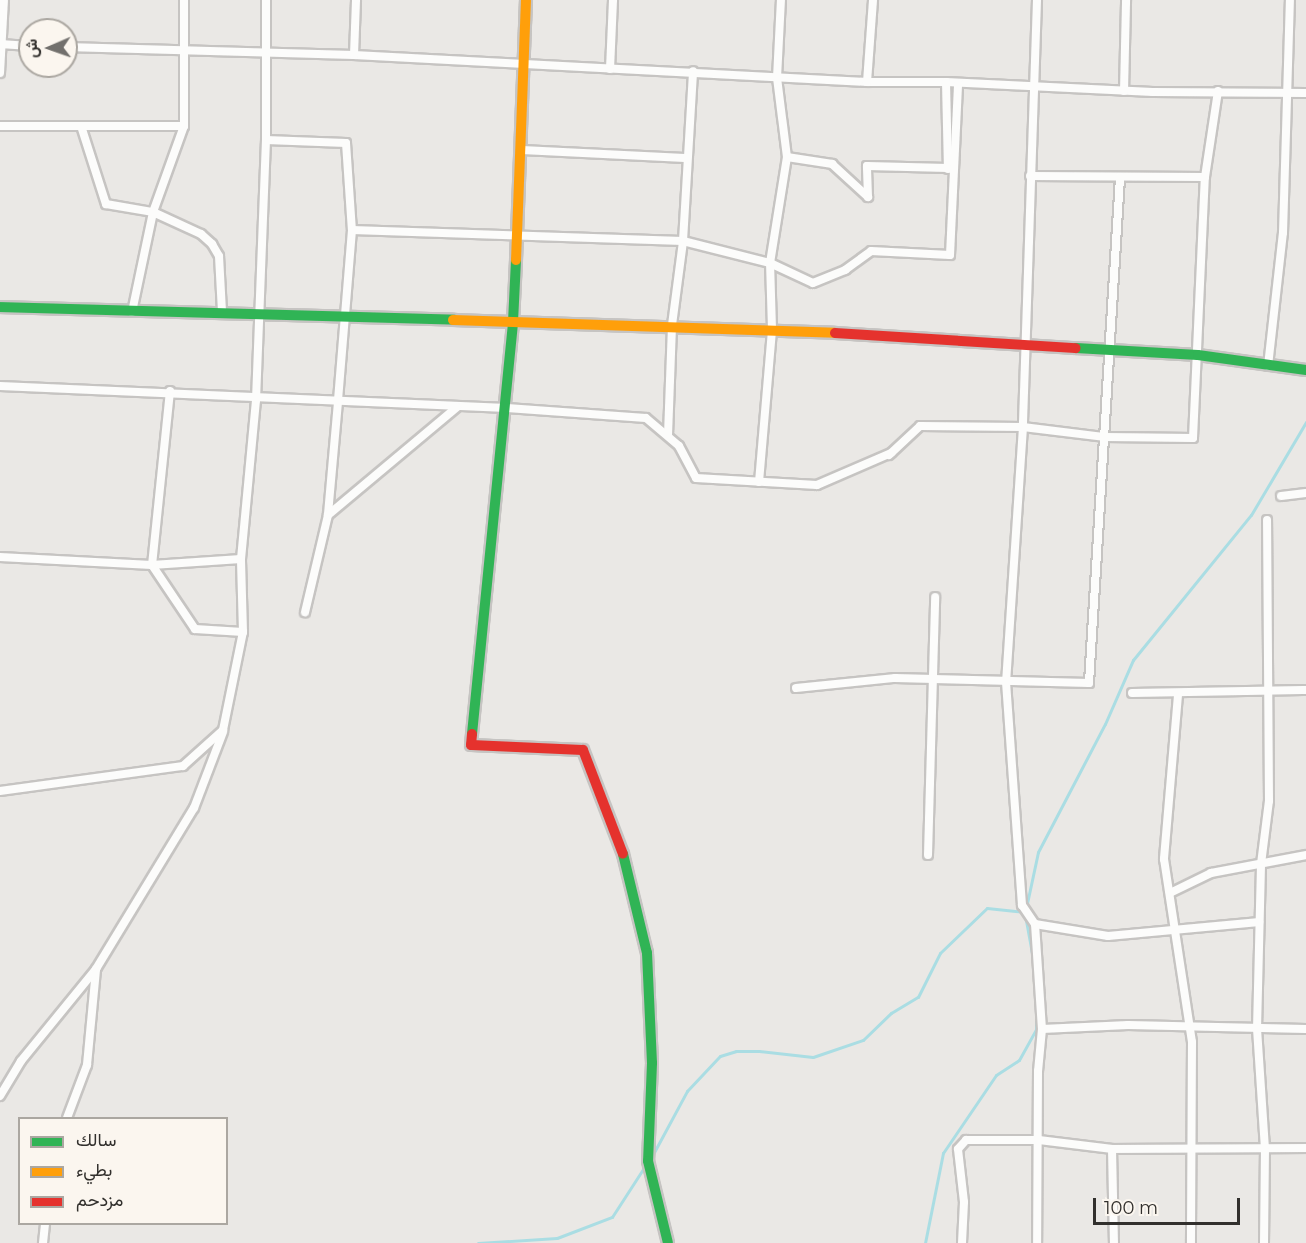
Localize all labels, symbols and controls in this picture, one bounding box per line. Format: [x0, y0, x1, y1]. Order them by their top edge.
north arrow [18, 18, 78, 78]
text: ش [22, 39, 41, 59]
legend [18, 1117, 228, 1225]
text: سالك [76, 1129, 116, 1151]
text: بطيء [76, 1159, 112, 1181]
scale bar [1096, 1186, 1243, 1224]
text: مزدحم [76, 1189, 123, 1211]
text: 100 m [1104, 1197, 1158, 1219]

